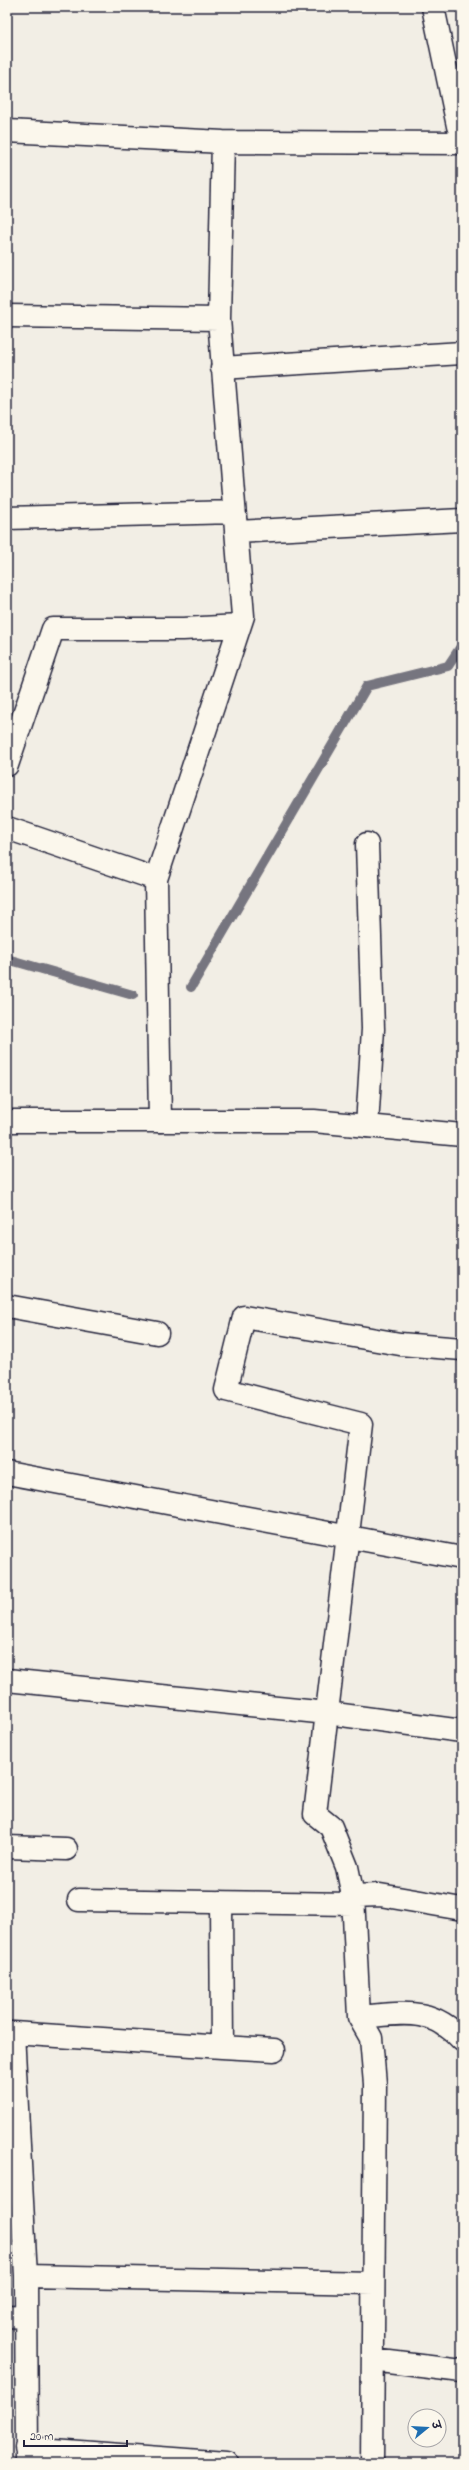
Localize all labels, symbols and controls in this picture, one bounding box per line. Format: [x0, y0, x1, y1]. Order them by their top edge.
north arrow [407, 2408, 447, 2448]
text: उ [427, 2418, 445, 2433]
scale bar [24, 2422, 127, 2448]
text: 20 m [30, 2428, 53, 2446]

